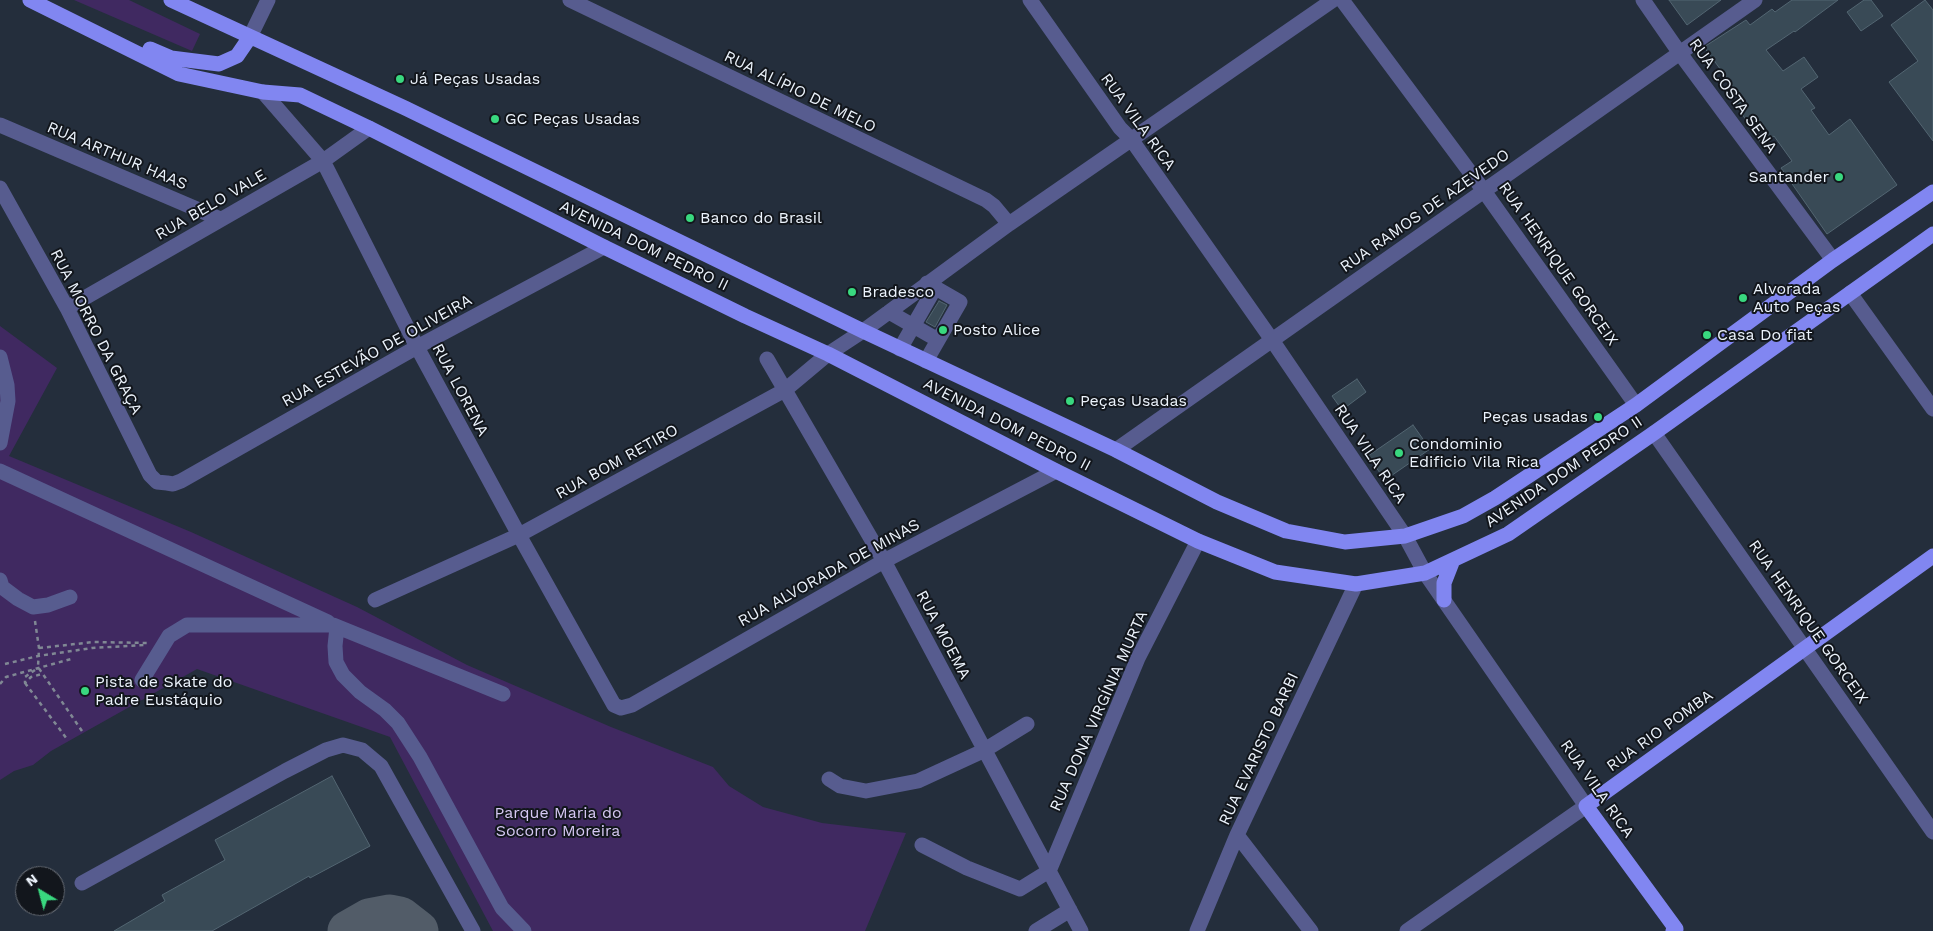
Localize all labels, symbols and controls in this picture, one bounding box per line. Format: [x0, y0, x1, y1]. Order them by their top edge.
street label: RUA COSTA SENA [1685, 35, 1781, 157]
street label: RUA ALÍPIO DE MELO [721, 47, 879, 137]
place label: Já Peças Usadas [410, 69, 540, 89]
street label: RUA VILA RICA [1096, 70, 1180, 174]
marker: Já Peças Usadas [394, 73, 406, 85]
place label: GC Peças Usadas [505, 109, 640, 129]
marker: GC Peças Usadas [489, 113, 501, 125]
street label: RUA ARTHUR HAAS [44, 118, 190, 194]
street label: RUA RAMOS DE AZEVEDO [1337, 145, 1513, 277]
street label: RUA BELO VALE [152, 166, 270, 244]
place label: Santander [1749, 167, 1829, 187]
marker: Santander [1833, 171, 1845, 183]
street label: RUA HENRIQUE GORCEIX [1494, 179, 1622, 349]
street label: AVENIDA DOM PEDRO II [556, 197, 732, 295]
place label: Banco do Brasil [700, 208, 822, 228]
marker: Banco do Brasil [684, 212, 696, 224]
street label: RUA MORRO DA GRAÇA [46, 246, 146, 418]
place label: Alvorada Auto Peças [1753, 279, 1840, 317]
place label: Bradesco [862, 282, 934, 302]
marker: Bradesco [846, 286, 858, 298]
street label: RUA ESTEVÃO DE OLIVEIRA [279, 291, 475, 411]
marker: Alvorada Auto Peças [1737, 292, 1749, 304]
place label: Posto Alice [953, 320, 1040, 340]
marker: Posto Alice [937, 324, 949, 336]
place label: Casa Do fiat [1717, 325, 1813, 345]
marker: Casa Do fiat [1701, 329, 1713, 341]
street label: RUA LORENA [428, 340, 492, 440]
street label: AVENIDA DOM PEDRO II [920, 374, 1094, 476]
place label: Peças Usadas [1080, 391, 1187, 411]
marker: Peças Usadas [1064, 395, 1076, 407]
street label: RUA VILA RICA [1330, 401, 1410, 507]
place label: Peças usadas [1482, 407, 1588, 427]
marker: Peças usadas [1592, 411, 1604, 423]
street label: AVENIDA DOM PEDRO II [1482, 412, 1646, 532]
street label: RUA BOM RETIRO [552, 420, 682, 504]
place label: Condominio Edificio Vila Rica [1409, 434, 1539, 472]
marker: Condominio Edificio Vila Rica [1393, 447, 1405, 459]
street label: RUA ALVORADA DE MINAS [735, 515, 923, 631]
street label: RUA HENRIQUE GORCEIX [1744, 537, 1872, 707]
street label: RUA MOEMA [912, 587, 974, 683]
street label: RUA DONA VIRGÍNIA MURTA [1046, 608, 1152, 814]
street label: RUA EVARISTO BARBI [1215, 670, 1303, 828]
place label: Pista de Skate do Padre Eustáquio [95, 672, 232, 710]
marker: Pista de Skate do Padre Eustáquio [79, 685, 91, 697]
street label: RUA RIO POMBA [1603, 686, 1717, 776]
street label: RUA VILA RICA [1556, 736, 1638, 842]
park label: Parque Maria do Socorro Moreira [494, 803, 622, 841]
north arrow [15, 866, 65, 916]
text: N [23, 870, 41, 889]

